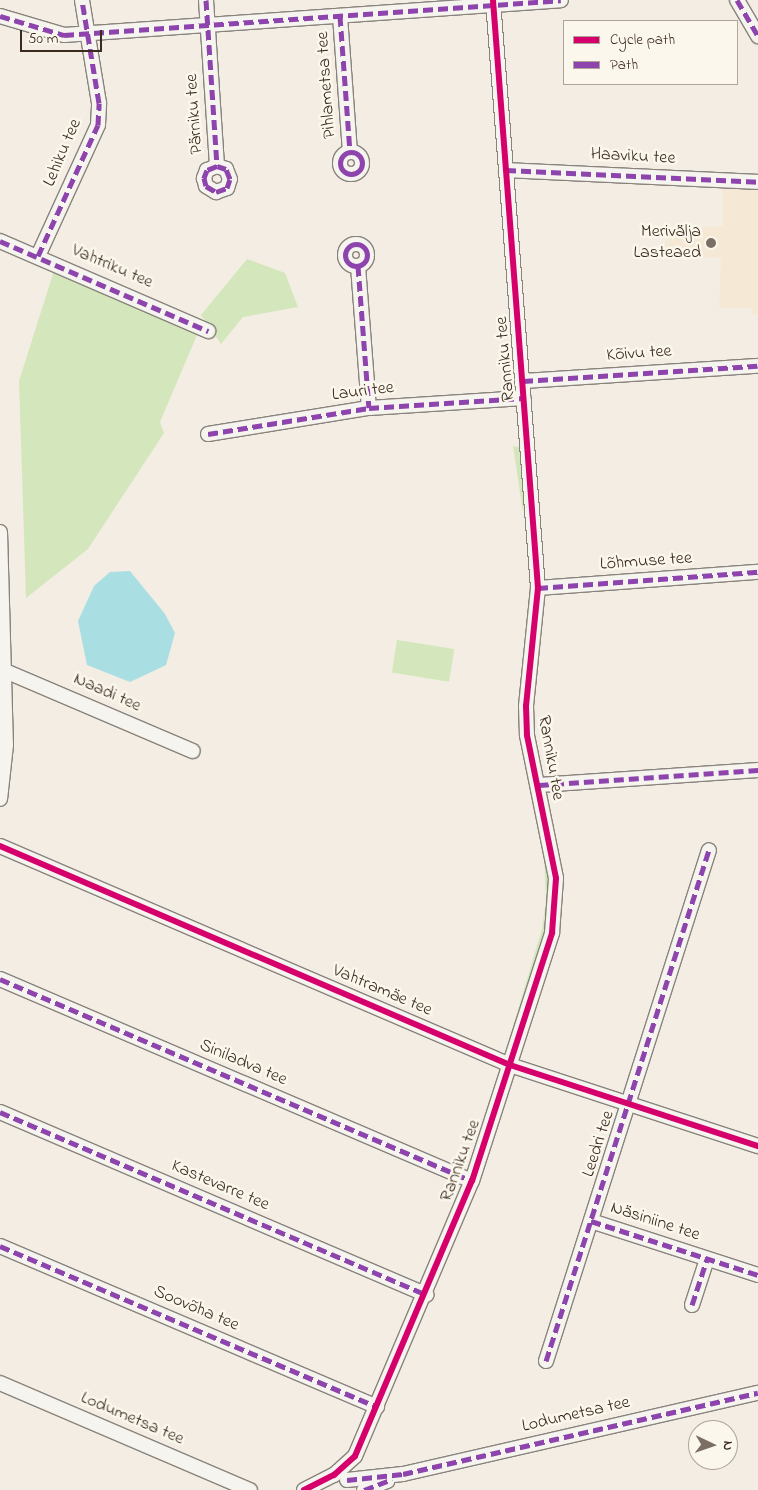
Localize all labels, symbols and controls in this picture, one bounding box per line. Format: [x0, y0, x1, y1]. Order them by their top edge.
scale bar [22, 20, 105, 52]
legend [563, 20, 738, 85]
text: 50 m [28, 28, 58, 50]
text: Cycle path [610, 29, 675, 51]
street label: Pihlametsa tee [312, 31, 342, 139]
text: Path [610, 54, 638, 76]
street label: Pärniku tee [181, 73, 209, 155]
street label: Lehiku tee [39, 116, 87, 190]
street label: Haaviku tee [590, 144, 676, 170]
place label: Merivälja Lasteaed [633, 222, 701, 264]
marker: Merivälja Lasteaed [705, 237, 717, 249]
street label: Vahtriku tee [68, 240, 156, 294]
street label: Ranniku tee [492, 315, 520, 403]
street label: Kõivu tee [606, 341, 672, 367]
street label: Lauri tee [331, 377, 395, 407]
street label: Lõhmuse tee [599, 548, 693, 576]
street label: Naadi tee [70, 669, 144, 717]
street label: Ranniku tee [532, 714, 568, 802]
street label: Vahtramäe tee [329, 960, 435, 1022]
street label: Siniladva tee [196, 1035, 290, 1091]
street label: Leedri tee [578, 1108, 620, 1180]
street label: Ranniku tee [436, 1117, 486, 1205]
street label: Kastevarre tee [168, 1156, 272, 1216]
street label: Näsiniine tee [608, 1197, 702, 1247]
street label: Soovõha tee [150, 1281, 242, 1337]
street label: Lodumetsa tee [77, 1388, 187, 1450]
street label: Lodumetsa tee [520, 1392, 632, 1438]
north arrow [688, 1420, 738, 1470]
text: N [717, 1440, 738, 1451]

